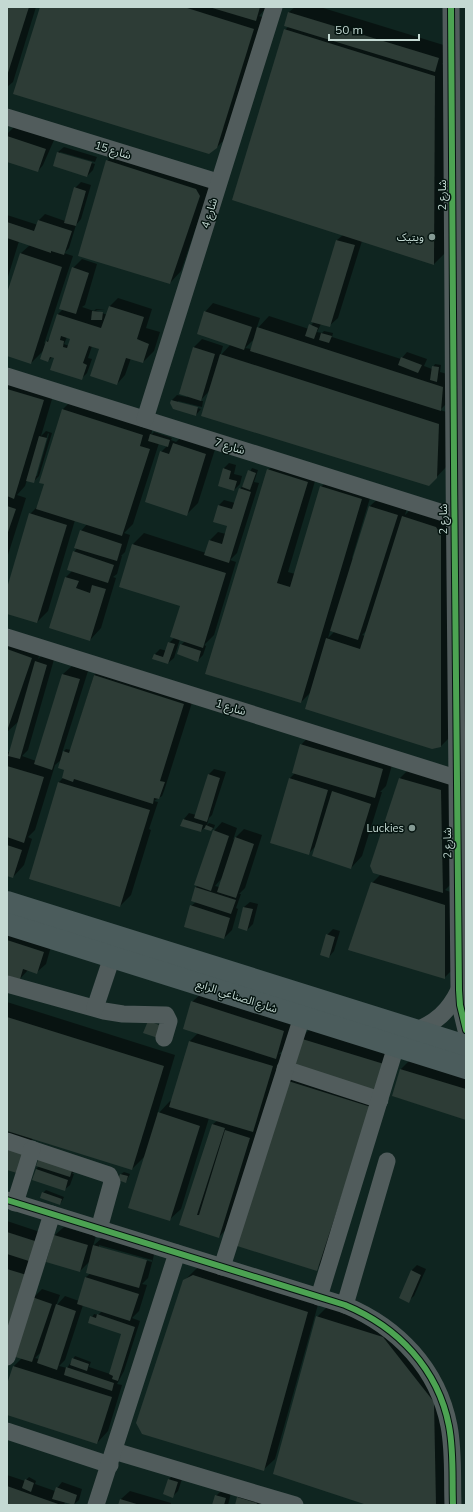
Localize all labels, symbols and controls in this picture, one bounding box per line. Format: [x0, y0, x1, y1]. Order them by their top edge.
scale bar [329, 16, 419, 42]
text: 50 m [335, 22, 363, 37]
street label: شارع 15 [93, 138, 133, 163]
street label: شارع 2 [435, 179, 450, 210]
street label: شارع 4 [198, 196, 221, 230]
place label: ویتیک [397, 230, 424, 244]
marker: ویتیک [427, 232, 437, 242]
street label: شارع 7 [213, 435, 247, 458]
street label: شارع 2 [436, 503, 451, 534]
street label: شارع 1 [214, 696, 248, 719]
place label: Luckies [367, 821, 404, 835]
marker: Luckies [407, 823, 417, 833]
street label: شارع 2 [440, 827, 455, 859]
street label: شارع الصناعي الرابع [194, 976, 280, 1018]

